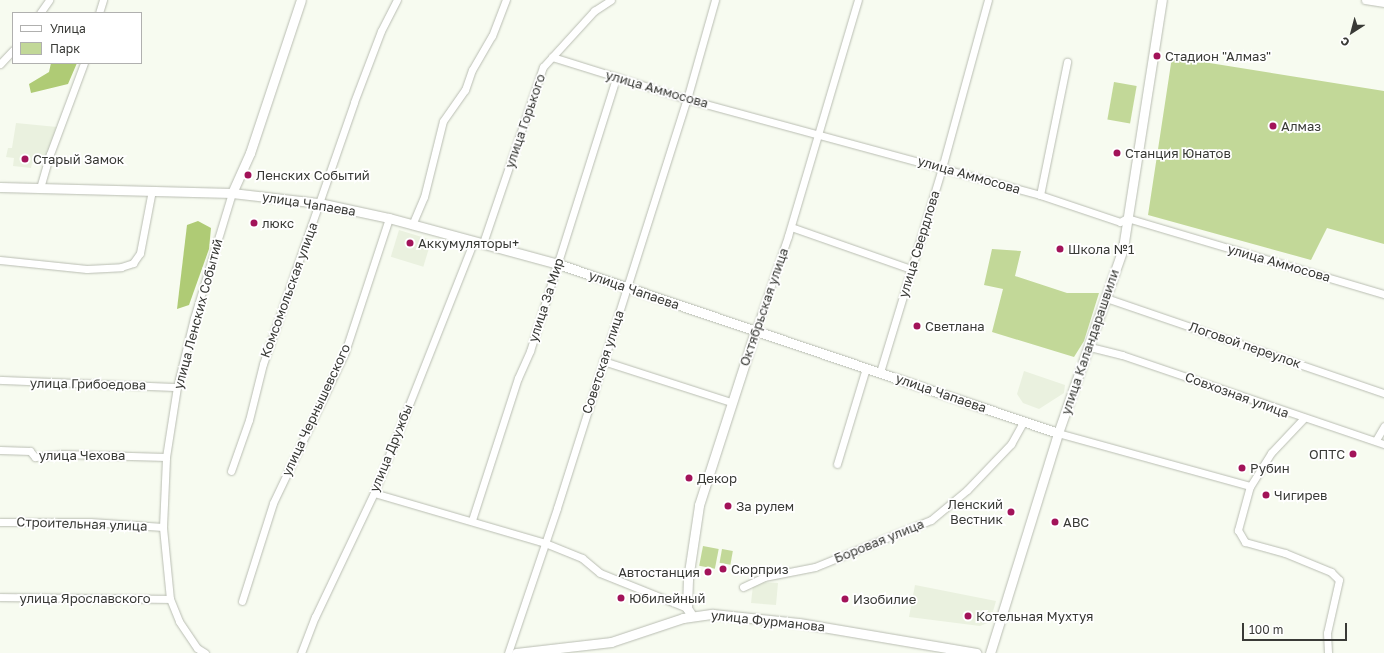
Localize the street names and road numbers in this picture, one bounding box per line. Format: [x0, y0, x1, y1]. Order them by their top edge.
street label: улица Аммосова [604, 67, 710, 111]
street label: улица Горького [502, 72, 548, 170]
street label: улица Аммосова [916, 153, 1022, 197]
street label: улица Чапаева [261, 189, 357, 219]
street label: улица Свердлова [895, 189, 943, 299]
street label: Комсомольская улица [257, 220, 321, 360]
street label: улица Ленских Событий [170, 237, 226, 391]
street label: улица Аммосова [1226, 241, 1332, 285]
street label: Октябрьская улица [736, 246, 792, 368]
street label: улица За Мир [525, 256, 567, 344]
street label: улица Чапаева [587, 267, 681, 313]
street label: улица Каландарашвили [1058, 267, 1122, 417]
street label: Советская улица [579, 308, 627, 416]
street label: Логовой переулок [1187, 318, 1303, 372]
street label: улица Чернышевского [278, 341, 354, 479]
street label: Совхозная улица [1183, 369, 1291, 421]
street label: улица Чапаева [894, 370, 988, 416]
street label: улица Грибоедова [30, 375, 146, 393]
street label: улица Дружбы [366, 402, 416, 494]
street label: улица Чехова [39, 447, 125, 463]
street label: Строительная улица [16, 514, 148, 534]
street label: Боровая улица [832, 516, 926, 566]
street label: улица Ярославского [19, 590, 151, 606]
street label: улица Фурманова [710, 607, 826, 635]

